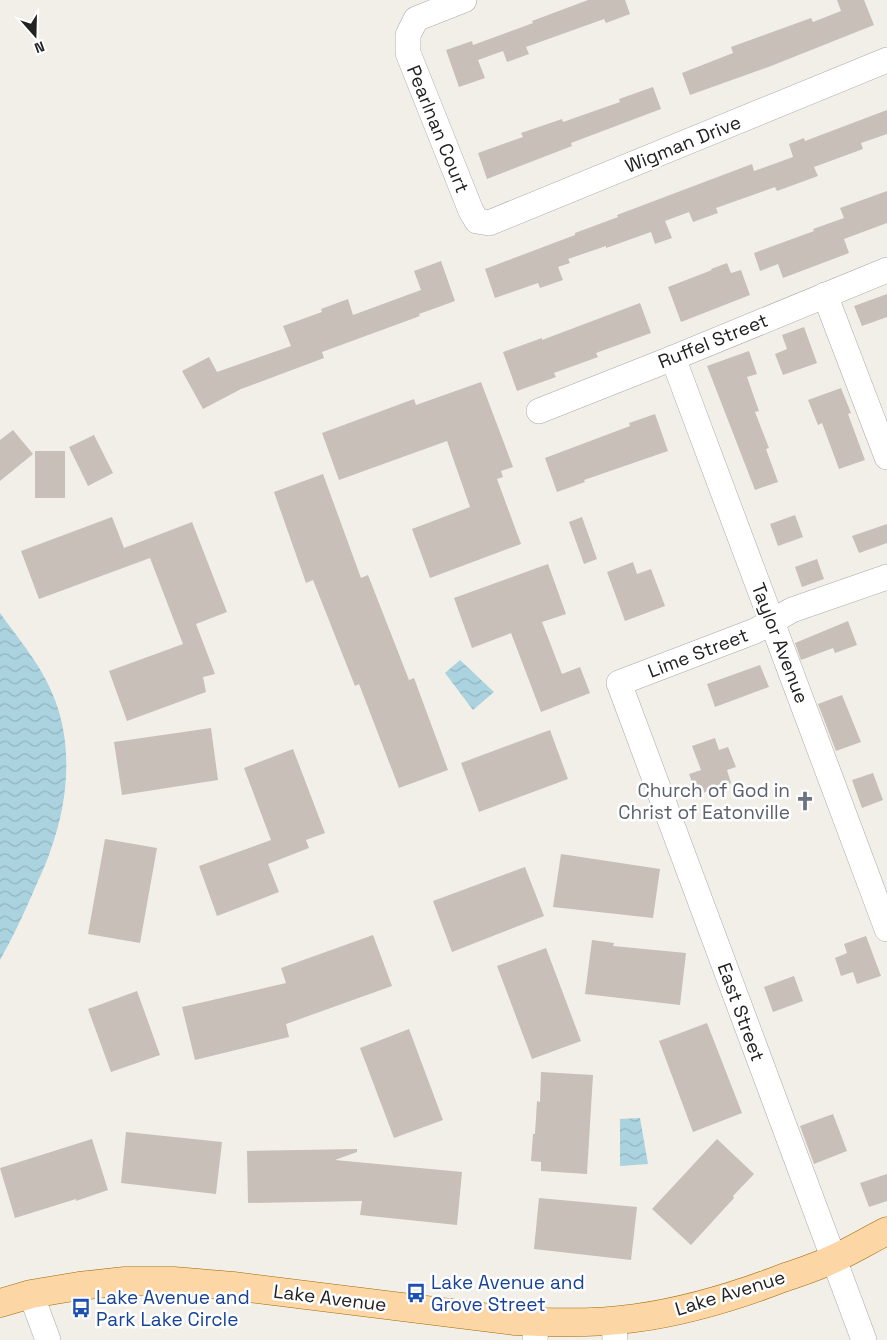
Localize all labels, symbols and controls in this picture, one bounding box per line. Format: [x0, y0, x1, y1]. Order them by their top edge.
north arrow [10, 10, 60, 60]
text: N [32, 37, 47, 57]
street label: Pearlnan Court [401, 61, 475, 197]
street label: Wigman Drive [621, 109, 745, 179]
street label: Ruffel Street [654, 308, 772, 374]
street label: Taylor Avenue [746, 579, 814, 707]
street label: Lime Street [644, 622, 752, 684]
place label: Church of God in Christ of Eatonville [618, 778, 790, 825]
church icon: Church of God in Christ of Eatonville [794, 790, 816, 812]
street label: East Street [712, 959, 770, 1065]
street label: Lake Avenue [672, 1264, 788, 1322]
place label: Lake Avenue and Grove Street [431, 1270, 585, 1317]
street label: Lake Avenue [272, 1279, 388, 1317]
bus stop icon: Lake Avenue and Grove Street [405, 1282, 427, 1304]
place label: Lake Avenue and Park Lake Circle [96, 1285, 250, 1332]
bus stop icon: Lake Avenue and Park Lake Circle [70, 1297, 92, 1319]

